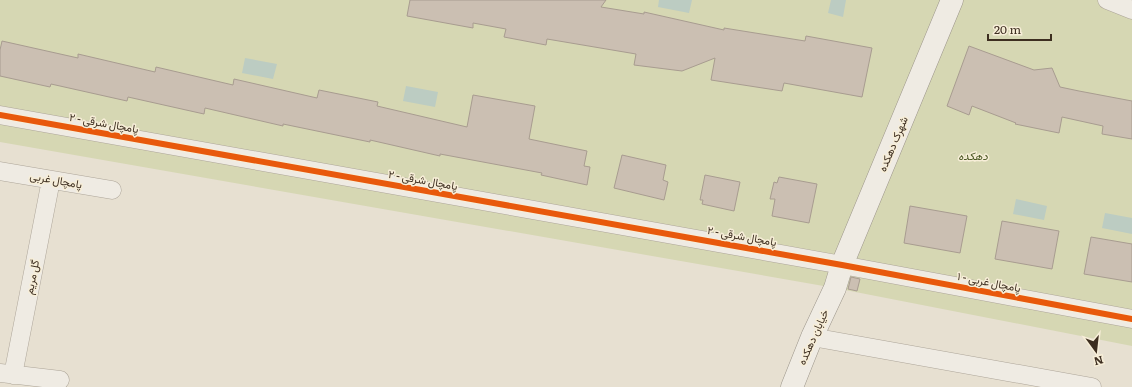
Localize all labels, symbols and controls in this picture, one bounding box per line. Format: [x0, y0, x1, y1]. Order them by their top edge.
scale bar [988, 16, 1051, 42]
text: 20 m [994, 20, 1021, 38]
street label: پامچال شرقی - ۲ [68, 108, 140, 137]
street label: شهرک دهکده [873, 113, 911, 174]
park label: دهکده [958, 147, 988, 163]
street label: پامچال شرقی - ۲ [387, 165, 459, 194]
street label: پامچال غربی [29, 167, 84, 192]
street label: پامچال شرقی - ۲ [706, 221, 778, 250]
street label: گل مریم [20, 258, 43, 296]
street label: پامچال غربی - ۱ [956, 267, 1022, 296]
street label: خیابان دهکده [793, 306, 831, 367]
north arrow [1076, 331, 1116, 371]
text: N [1092, 353, 1105, 371]

